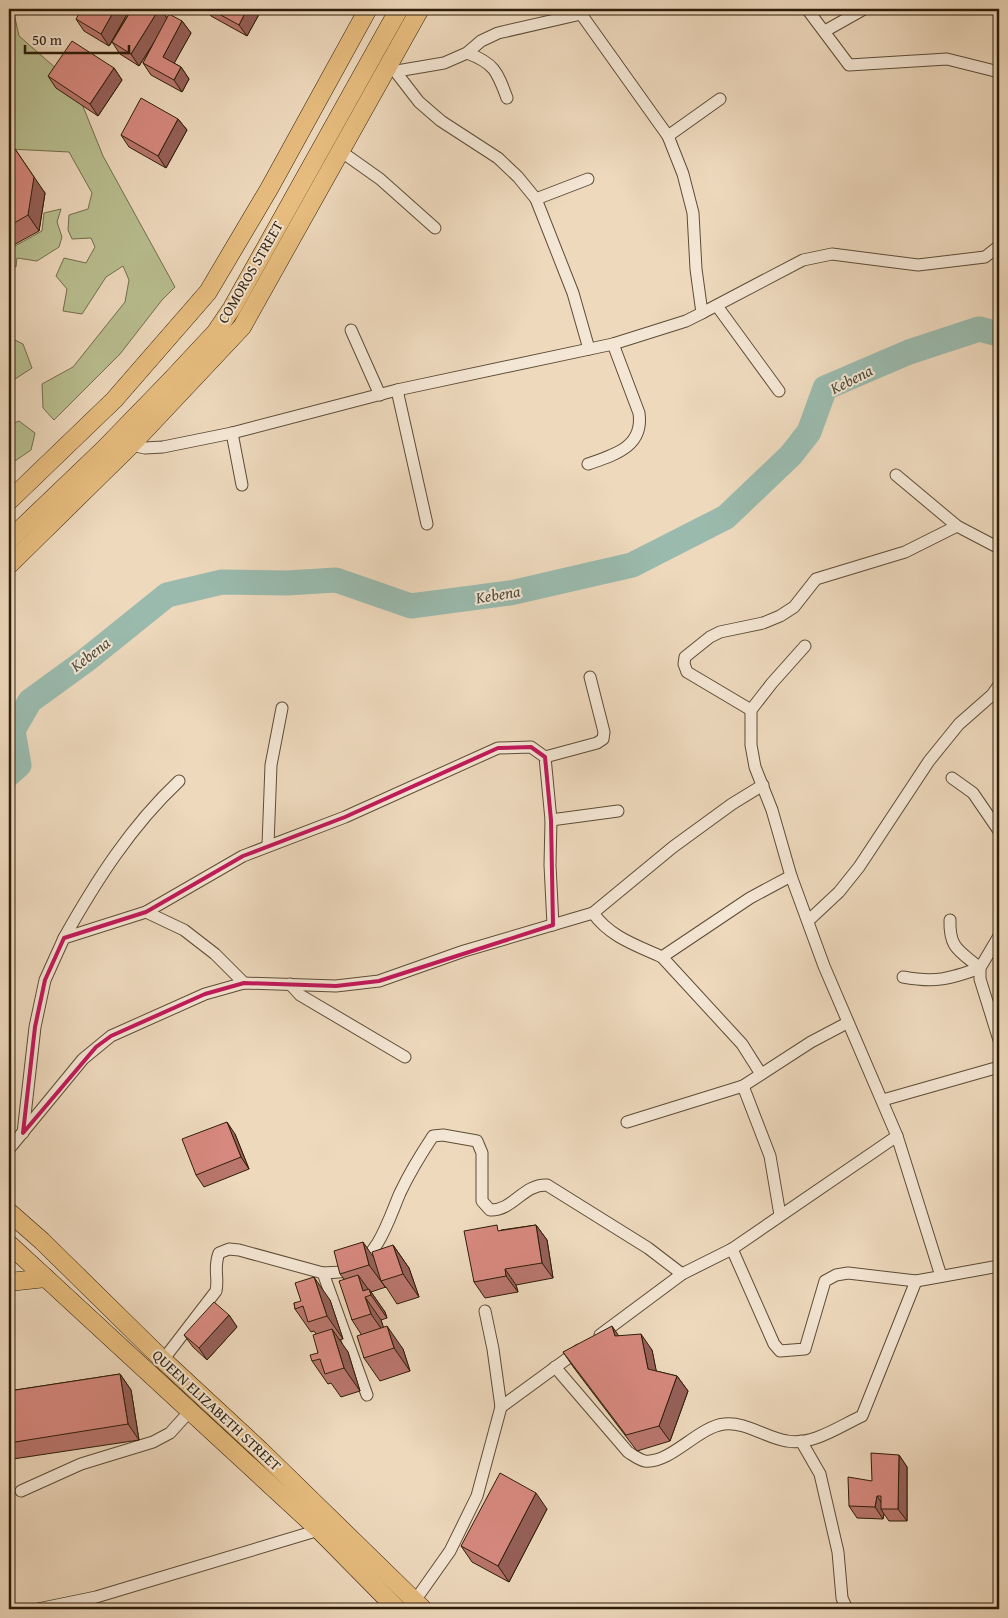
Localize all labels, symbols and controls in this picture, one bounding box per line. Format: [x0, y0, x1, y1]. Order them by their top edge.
scale bar [25, 22, 129, 54]
text: 50 m [32, 29, 63, 50]
street label: COMOROS STREET [212, 216, 288, 327]
water label: Kebena [825, 358, 877, 400]
water label: Kebena [473, 579, 523, 610]
water label: Kebena [64, 630, 116, 678]
street label: QUEEN ELIZABETH STREET [148, 1345, 287, 1476]

